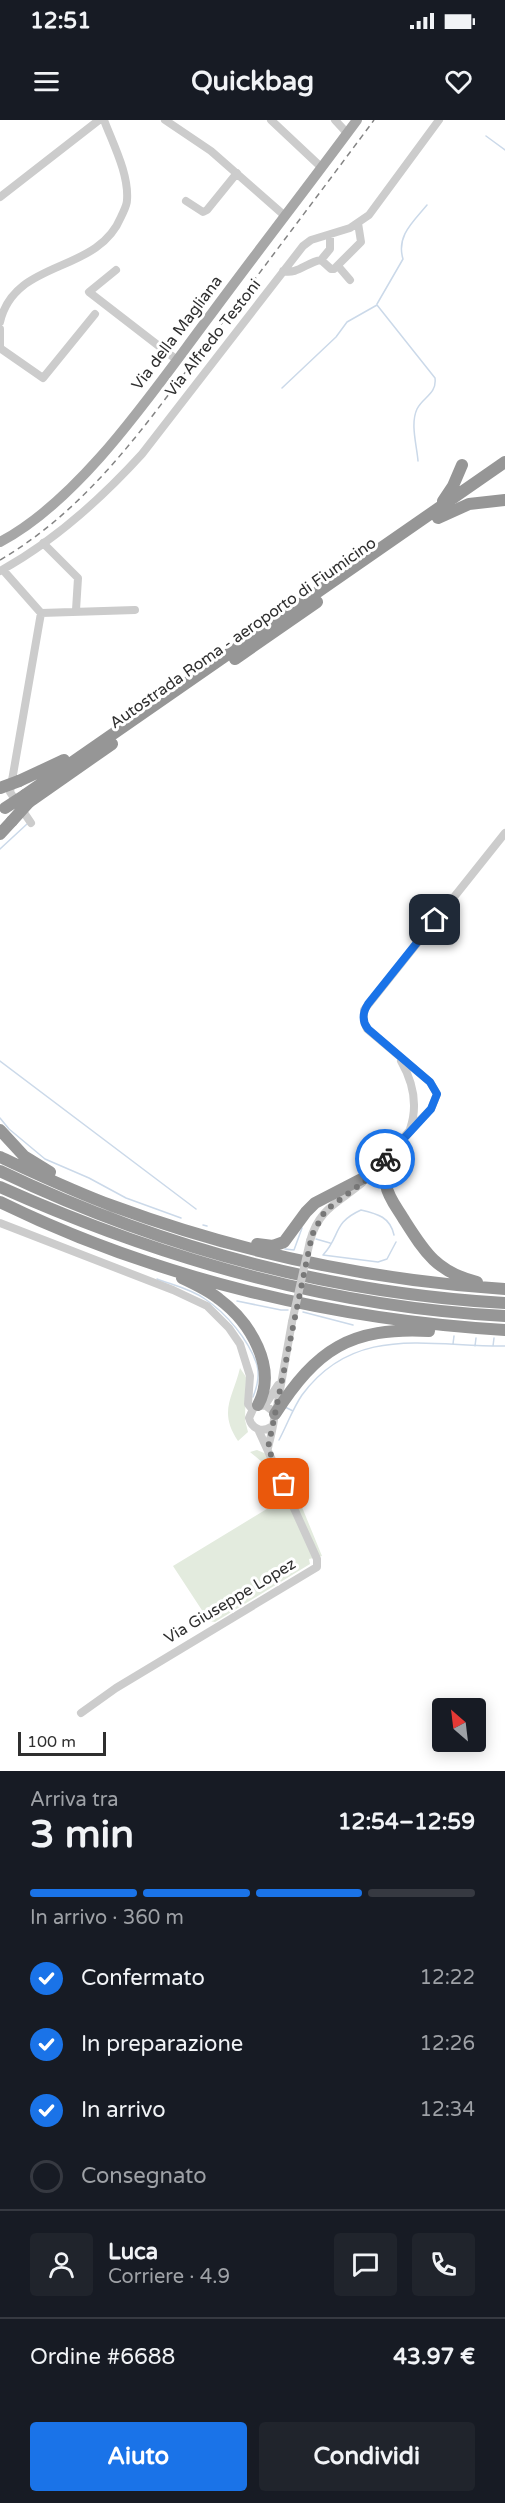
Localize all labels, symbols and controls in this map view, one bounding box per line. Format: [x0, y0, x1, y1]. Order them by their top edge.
text: 12:51 [30, 8, 91, 34]
icon: menu [30, 65, 63, 98]
text: Quickbag [191, 65, 314, 98]
icon: heart [442, 65, 475, 98]
street label: Via della Magliana [127, 272, 227, 394]
street label: Via Alfredo Testoni [161, 275, 265, 401]
street label: Autostrada Roma - aeroporto di Fiumicino [106, 533, 380, 733]
pin [409, 894, 460, 945]
icon: home [418, 903, 451, 936]
courier [355, 1129, 415, 1189]
icon: bike [369, 1143, 402, 1176]
pin [258, 1458, 309, 1509]
icon: bag [267, 1467, 300, 1500]
street label: Via Giuseppe Lopez [161, 1554, 300, 1648]
north arrow [432, 1698, 486, 1752]
map controls [432, 1698, 486, 1752]
scale bar [18, 1729, 106, 1756]
text: 100 m [27, 1732, 76, 1752]
text: Arriva tra [30, 1788, 119, 1812]
text: 12:54–12:59 [338, 1809, 475, 1835]
text: 3 min [30, 1811, 134, 1858]
text: In arrivo · 360 m [30, 1906, 184, 1930]
icon: check [30, 1962, 63, 1995]
text: Confermato [81, 1965, 205, 1991]
text: 12:22 [420, 1966, 475, 1990]
icon: check [30, 2028, 63, 2061]
text: In preparazione [81, 2031, 243, 2057]
text: 12:26 [420, 2032, 475, 2056]
icon: check [30, 2094, 63, 2127]
text: In arrivo [81, 2097, 166, 2123]
text: 12:34 [420, 2098, 475, 2122]
text: Consegnato [81, 2163, 207, 2189]
button: person [30, 2233, 93, 2296]
button: chat [334, 2233, 397, 2296]
button: phone [412, 2233, 475, 2296]
text: Luca [108, 2239, 158, 2265]
text: Corriere · 4.9 [108, 2265, 230, 2289]
text: Ordine #6688 [30, 2344, 175, 2370]
text: 43.97 € [393, 2344, 475, 2370]
button: Aiuto [30, 2422, 247, 2491]
button: Condividi [259, 2422, 475, 2491]

